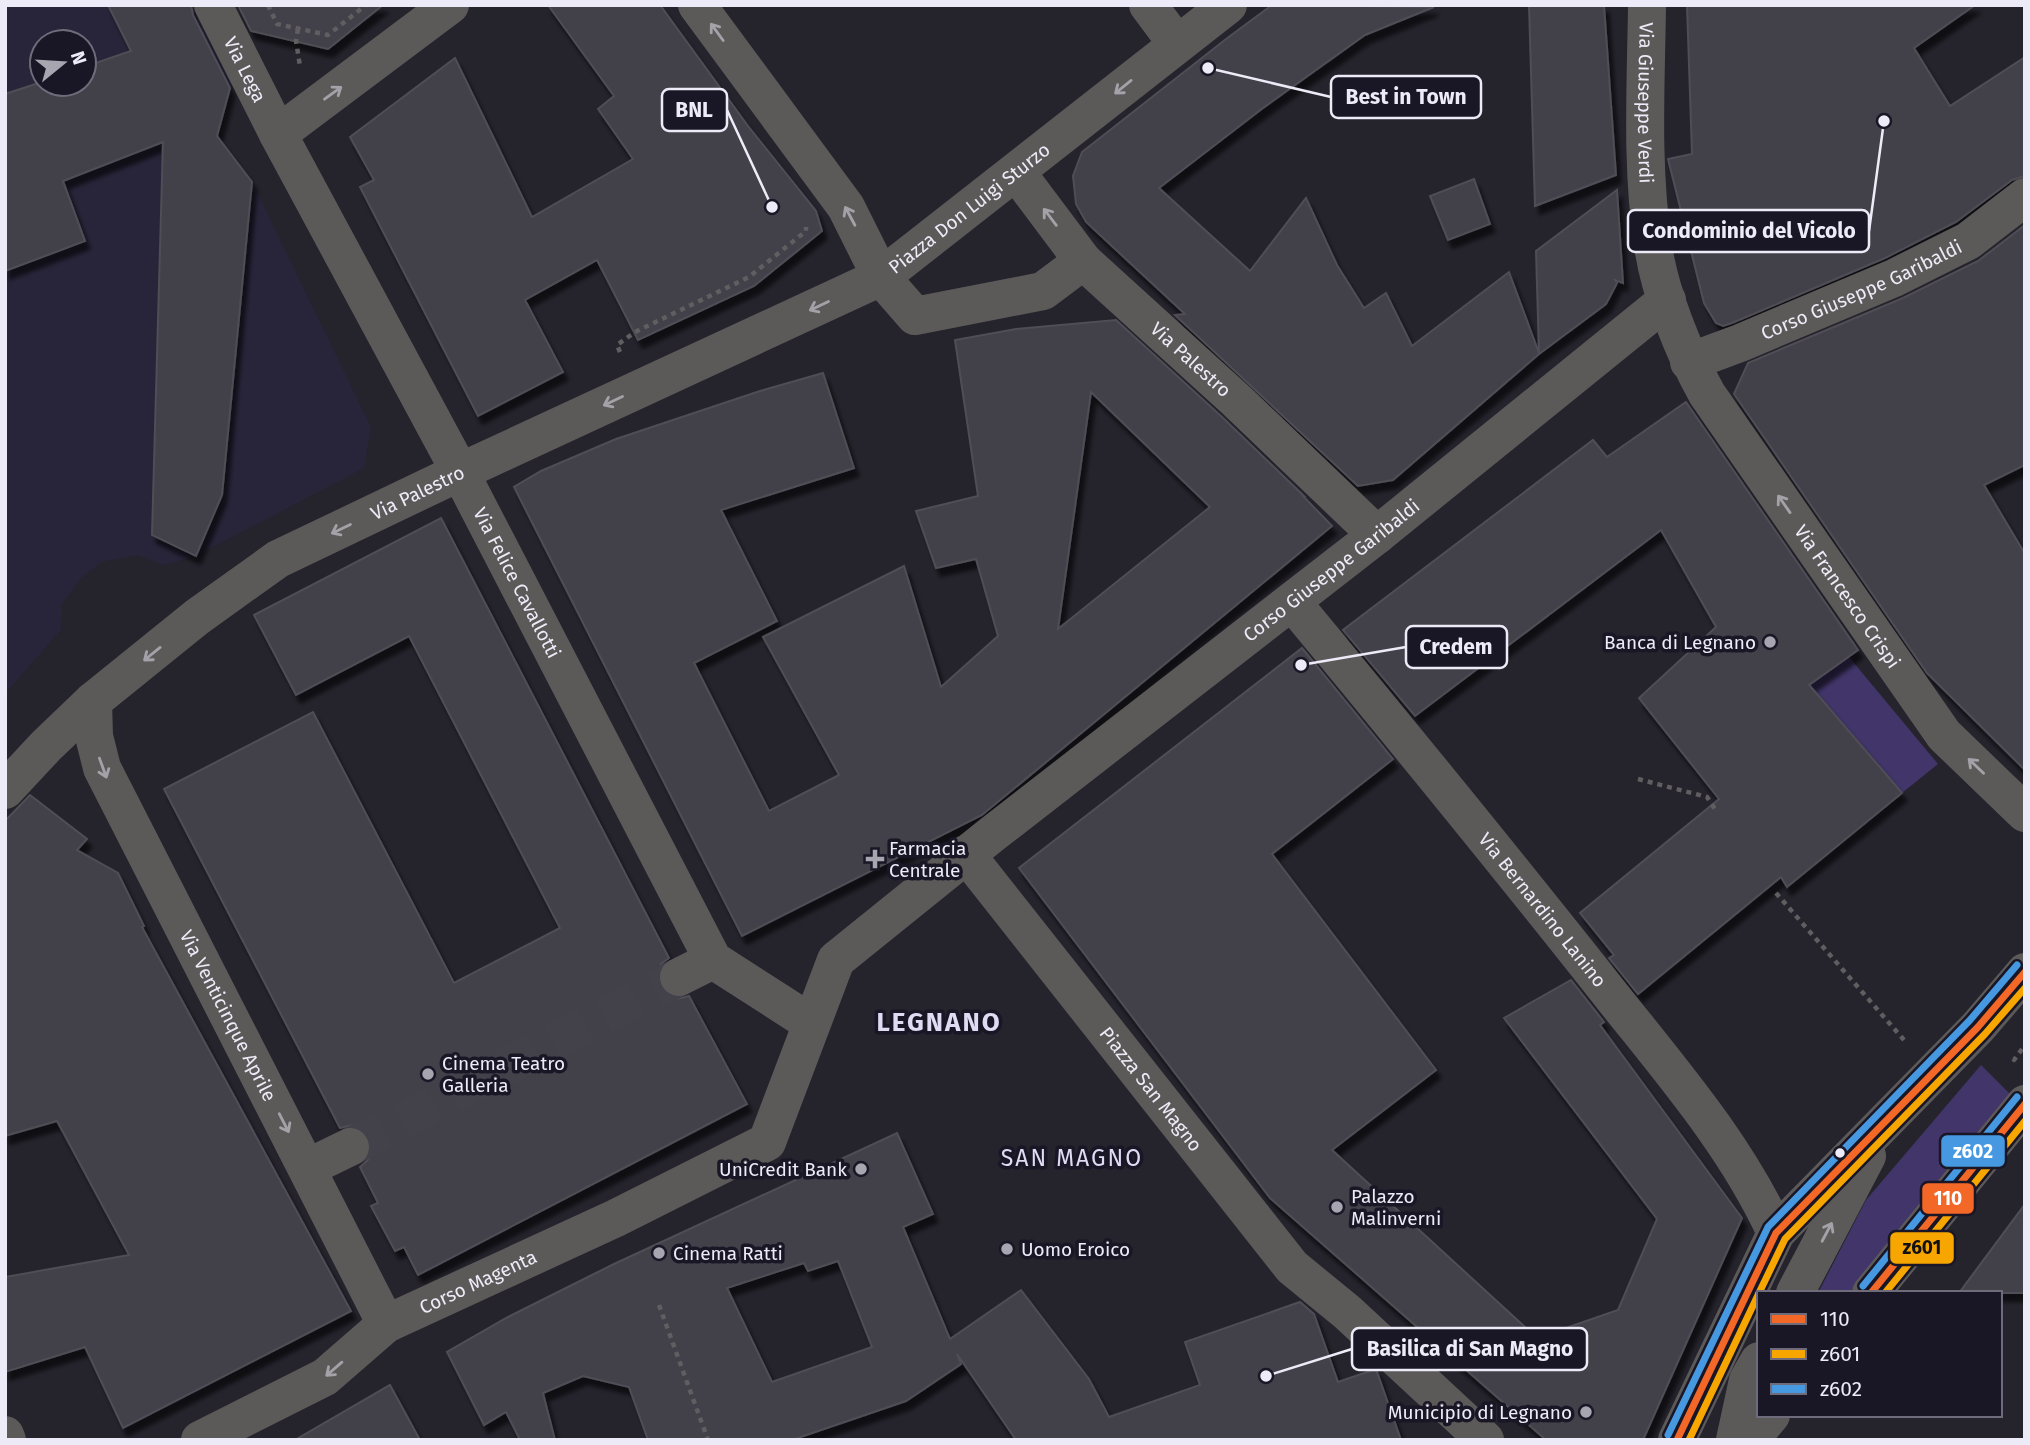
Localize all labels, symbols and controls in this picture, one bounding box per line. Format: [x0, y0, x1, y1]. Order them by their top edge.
street label: Via Giuseppe Verdi [1633, 22, 1658, 184]
one-way arrow [710, 23, 724, 42]
north arrow [28, 28, 98, 98]
street label: Via Lega [219, 33, 271, 106]
text: N [66, 48, 92, 67]
callout: Best in Town [1331, 76, 1481, 118]
one-way arrow [1115, 79, 1133, 95]
text: Best in Town [1345, 84, 1467, 110]
one-way arrow [323, 85, 342, 100]
callout: BNL [662, 89, 727, 131]
text: BNL [675, 97, 713, 123]
street label: Piazza Don Luigi Sturzo [884, 138, 1055, 279]
one-way arrow [843, 206, 857, 227]
one-way arrow [1043, 208, 1057, 227]
callout: Condominio del Vicolo [1628, 210, 1869, 252]
text: Condominio del Vicolo [1642, 218, 1856, 244]
street label: Corso Giuseppe Garibaldi [1758, 235, 1966, 345]
one-way arrow [809, 300, 830, 313]
street label: Via Palestro [1146, 317, 1236, 402]
one-way arrow [603, 395, 624, 409]
street label: Via Palestro [367, 461, 468, 525]
street label: Corso Giuseppe Garibaldi [1239, 494, 1424, 647]
one-way arrow [1777, 495, 1791, 514]
street label: Via Felice Cavallotti [468, 504, 565, 662]
street label: Via Francesco Crispi [1789, 520, 1905, 673]
one-way arrow [331, 523, 352, 537]
callout: Credem [1406, 626, 1507, 668]
place label: Banca di Legnano [1604, 631, 1756, 654]
text: Credem [1419, 634, 1493, 660]
marker: Banca di Legnano [1762, 634, 1778, 650]
one-way arrow [143, 646, 161, 662]
one-way arrow [98, 756, 110, 778]
one-way arrow [1968, 757, 1985, 774]
street label: Via Bernardino Lanino [1474, 828, 1611, 992]
place label: Farmacia Centrale [889, 837, 966, 882]
marker: Farmacia Centrale [867, 851, 883, 867]
street label: Via Venticinque Aprile [175, 926, 281, 1105]
district label: LEGNANO [876, 1007, 1002, 1038]
street label: Piazza San Magno [1095, 1022, 1207, 1156]
place label: Cinema Teatro Galleria [442, 1052, 565, 1097]
marker: Cinema Teatro Galleria [420, 1066, 436, 1082]
one-way arrow [277, 1113, 291, 1133]
line badge: z602 [1940, 1134, 2006, 1168]
text: z602 [1953, 1140, 1993, 1163]
district label: SAN MAGNO [1001, 1144, 1143, 1172]
unlabelled marker [1833, 1146, 1847, 1160]
place label: UniCredit Bank [719, 1158, 847, 1181]
marker: UniCredit Bank [853, 1161, 869, 1177]
line badge: 110 [1921, 1182, 1975, 1215]
place label: Palazzo Malinverni [1351, 1185, 1441, 1230]
text: 110 [1934, 1187, 1962, 1210]
marker: Palazzo Malinverni [1329, 1199, 1345, 1215]
one-way arrow [1820, 1223, 1834, 1243]
line badge: z601 [1889, 1231, 1955, 1265]
text: z601 [1903, 1236, 1941, 1259]
place label: Uomo Eroico [1021, 1238, 1130, 1261]
marker: Uomo Eroico [999, 1241, 1015, 1257]
place label: Cinema Ratti [673, 1242, 783, 1265]
street label: Corso Magenta [416, 1245, 540, 1319]
marker: Cinema Ratti [651, 1245, 667, 1261]
legend [1757, 1291, 2002, 1417]
text: 110 [1820, 1306, 1850, 1332]
callout: Basilica di San Magno [1352, 1328, 1587, 1370]
text: Basilica di San Magno [1367, 1336, 1573, 1362]
text: z601 [1820, 1341, 1860, 1367]
one-way arrow [326, 1361, 344, 1377]
text: z602 [1820, 1376, 1862, 1402]
place label: Municipio di Legnano [1388, 1401, 1572, 1424]
marker: Municipio di Legnano [1578, 1404, 1594, 1420]

